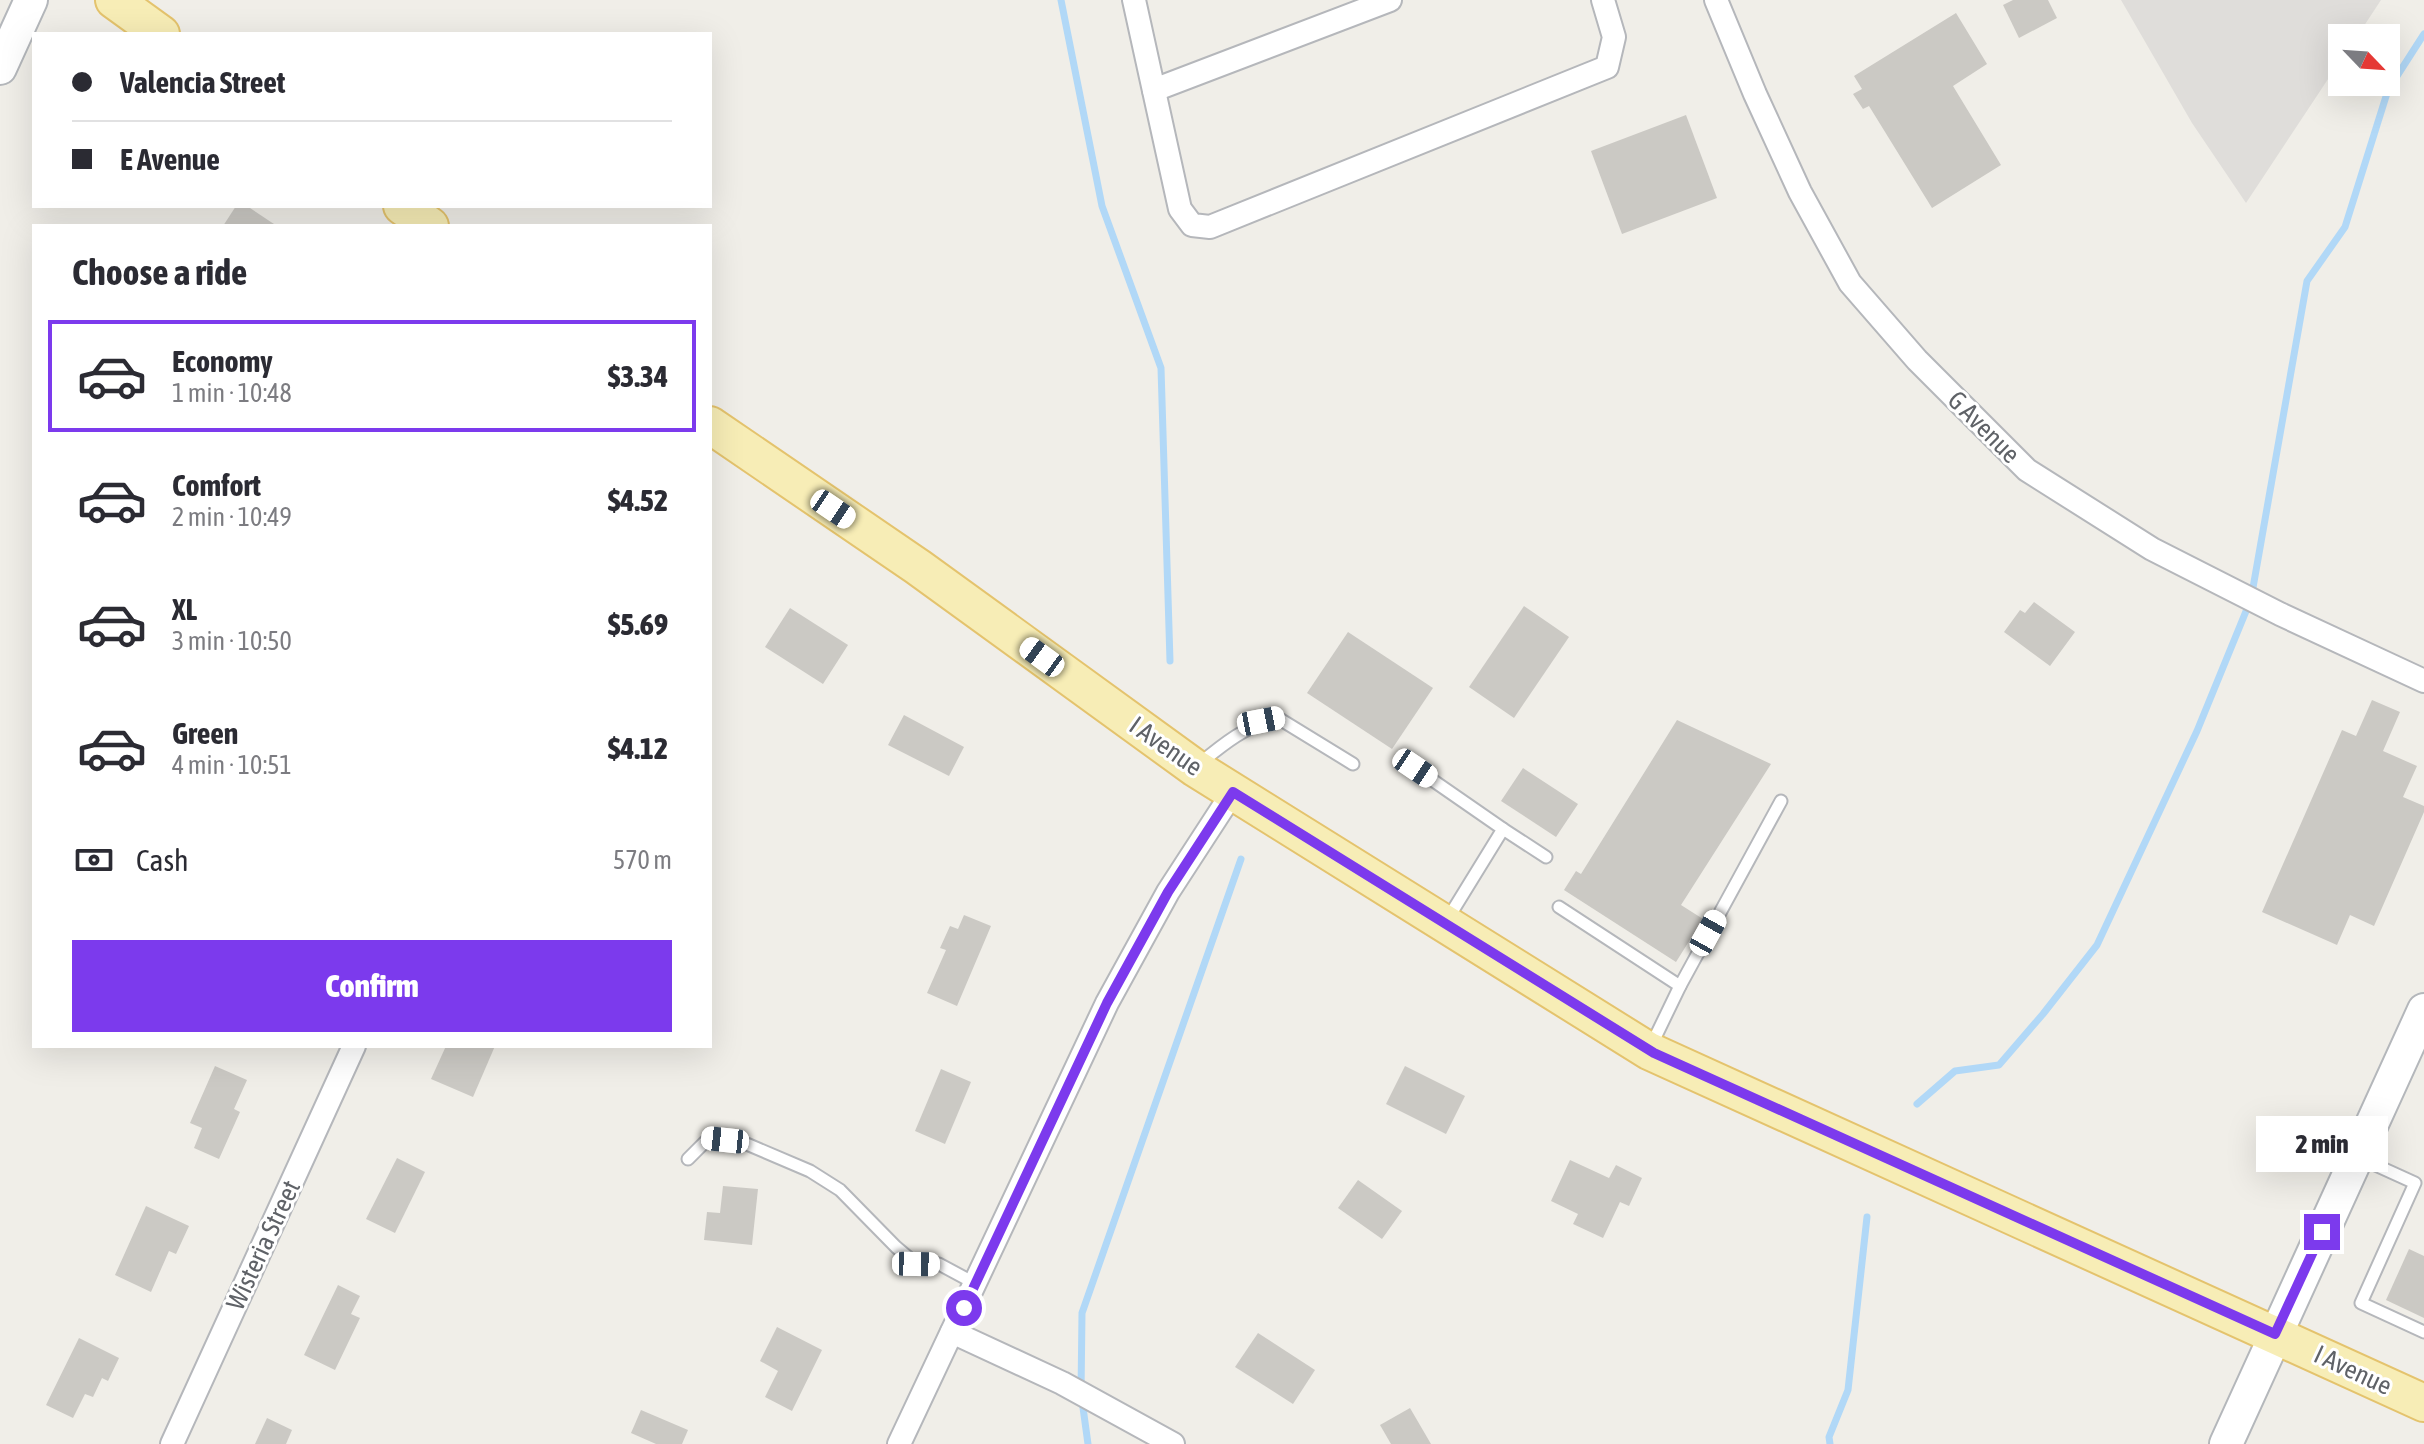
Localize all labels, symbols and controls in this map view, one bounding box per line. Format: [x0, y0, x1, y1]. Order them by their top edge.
north arrow [2328, 24, 2400, 96]
map controls [2328, 24, 2400, 96]
text: Valencia Street [120, 65, 285, 99]
text: E Avenue [120, 142, 220, 176]
text: Choose a ride [72, 251, 247, 293]
icon: car [76, 340, 148, 412]
text: Economy [172, 344, 273, 378]
text: $3.34 [608, 359, 668, 393]
text: 1 min · 10:48 [172, 378, 292, 408]
street label: G Avenue [1942, 385, 2026, 469]
icon: car [76, 464, 148, 536]
text: Comfort [172, 468, 261, 502]
text: $4.52 [608, 483, 668, 517]
car [806, 486, 860, 532]
text: 2 min · 10:49 [172, 502, 292, 532]
icon: car [76, 588, 148, 660]
text: XL [172, 592, 197, 626]
text: $5.69 [608, 607, 668, 641]
text: 3 min · 10:50 [172, 626, 292, 656]
car [1016, 633, 1068, 681]
car [1235, 705, 1287, 737]
street label: I Avenue [1124, 710, 1208, 782]
icon: car [76, 712, 148, 784]
text: Green [172, 716, 238, 750]
text: $4.12 [608, 731, 668, 765]
car [1388, 745, 1442, 791]
text: 4 min · 10:51 [172, 750, 292, 780]
icon: cash [72, 838, 116, 882]
text: Cash [136, 843, 189, 877]
text: 570 m [613, 845, 672, 875]
car [1686, 906, 1730, 960]
button: Confirm [72, 940, 672, 1032]
callout: 2 min [2256, 1116, 2388, 1172]
car [700, 1126, 750, 1154]
text: 2 min [2295, 1129, 2349, 1159]
street label: Wisteria Street [220, 1175, 306, 1315]
route end [2304, 1214, 2340, 1250]
car [892, 1252, 940, 1276]
route start [946, 1290, 982, 1326]
street label: I Avenue [2309, 1339, 2397, 1401]

